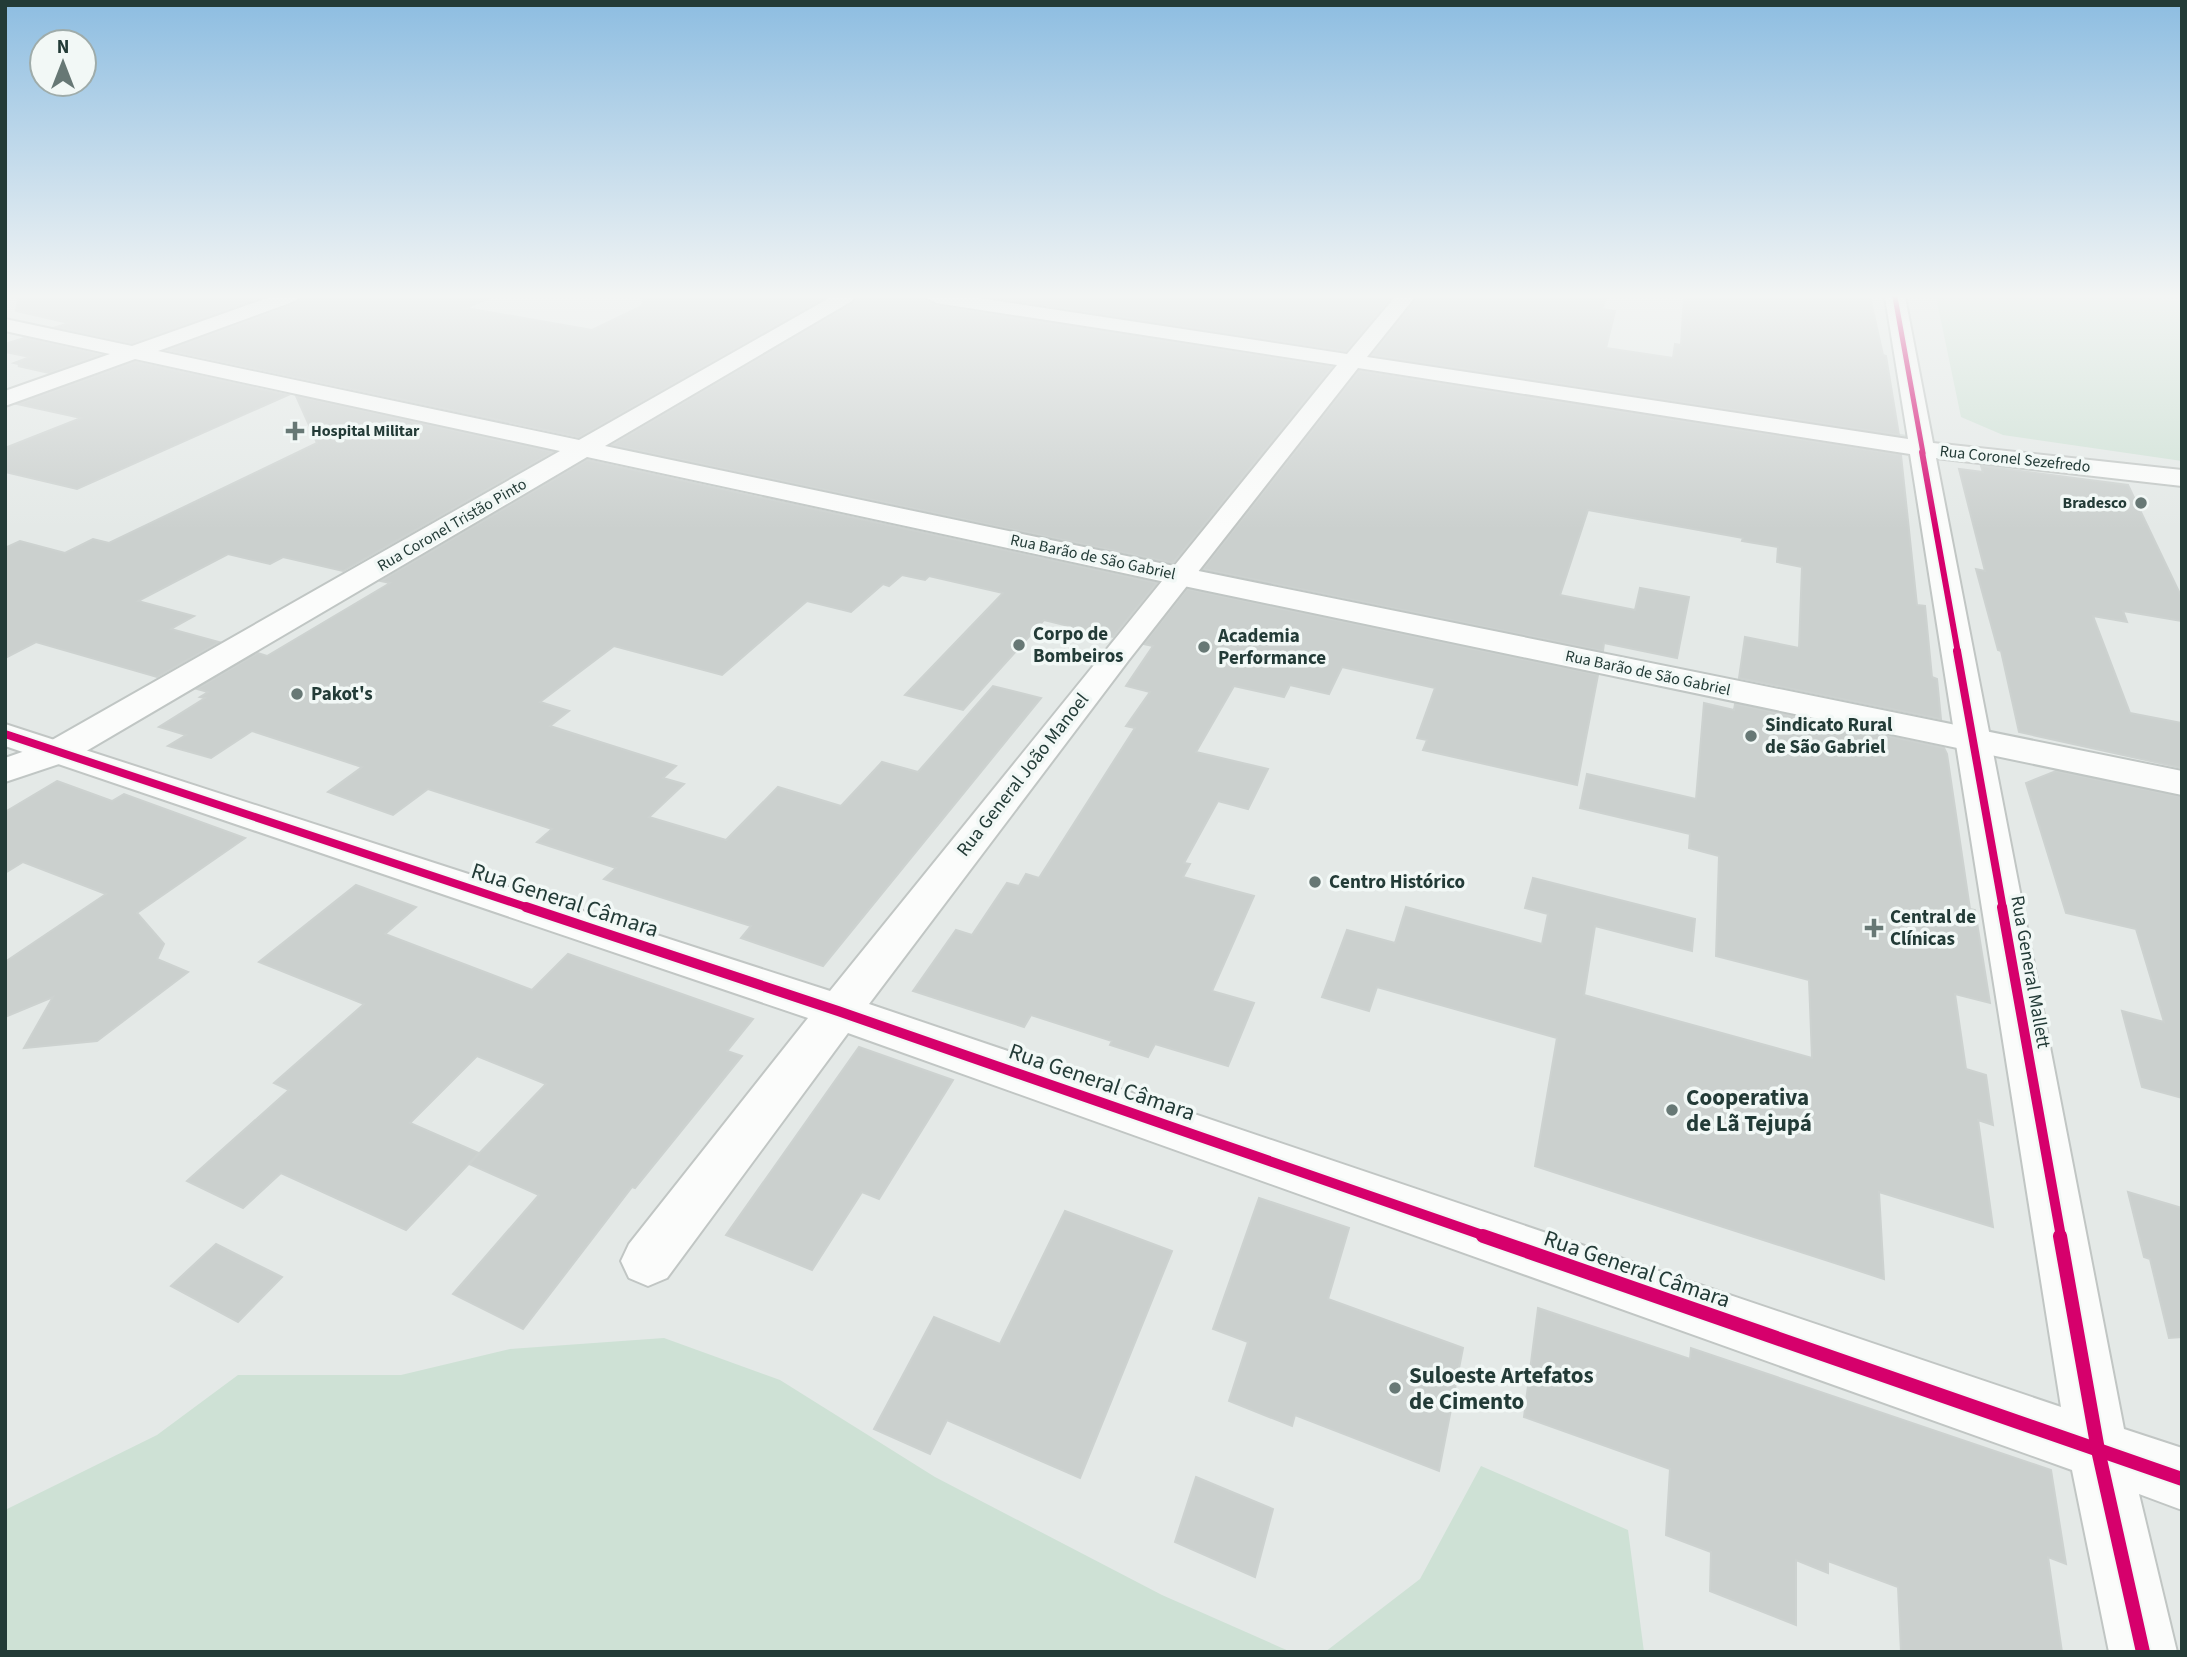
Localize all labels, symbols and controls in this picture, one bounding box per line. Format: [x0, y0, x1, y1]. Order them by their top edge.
north arrow [28, 28, 98, 98]
text: N [57, 34, 69, 61]
place label: Hospital Militar [311, 420, 420, 442]
marker: Hospital Militar [285, 421, 305, 441]
street label: Rua Coronel Sezefredo [1939, 440, 2091, 478]
street label: Rua Coronel Tristão Pinto [373, 473, 531, 577]
place label: Bradesco [2063, 492, 2127, 514]
marker: Bradesco [2133, 495, 2149, 511]
street label: Rua Barão de São Gabriel [1008, 529, 1178, 585]
place label: Corpo de Bombeiros [1033, 621, 1124, 670]
place label: Academia Performance [1217, 623, 1326, 672]
marker: Corpo de Bombeiros [1011, 637, 1027, 653]
marker: Academia Performance [1196, 639, 1212, 655]
street label: Rua Barão de São Gabriel [1563, 645, 1733, 701]
place label: Pakot's [311, 681, 373, 708]
marker: Pakot's [289, 686, 305, 702]
street label: Rua General João Manoel [950, 687, 1096, 863]
place label: Sindicato Rural de São Gabriel [1765, 712, 1893, 761]
marker: Sindicato Rural de São Gabriel [1743, 728, 1759, 744]
street label: Rua General Câmara [467, 854, 663, 946]
place label: Centro Histórico [1329, 869, 1465, 896]
marker: Centro Histórico [1307, 874, 1323, 890]
street label: Rua General Mallett [2003, 894, 2057, 1051]
place label: Central de Clínicas [1890, 904, 1976, 953]
marker: Central de Clínicas [1864, 918, 1884, 938]
street label: Rua General Câmara [1004, 1035, 1200, 1129]
place label: Cooperativa de Lã Tejupá [1686, 1081, 1812, 1140]
marker: Cooperativa de Lã Tejupá [1664, 1102, 1680, 1118]
street label: Rua General Câmara [1539, 1222, 1735, 1316]
place label: Suloeste Artefatos de Cimento [1409, 1359, 1594, 1418]
marker: Suloeste Artefatos de Cimento [1387, 1380, 1403, 1396]

